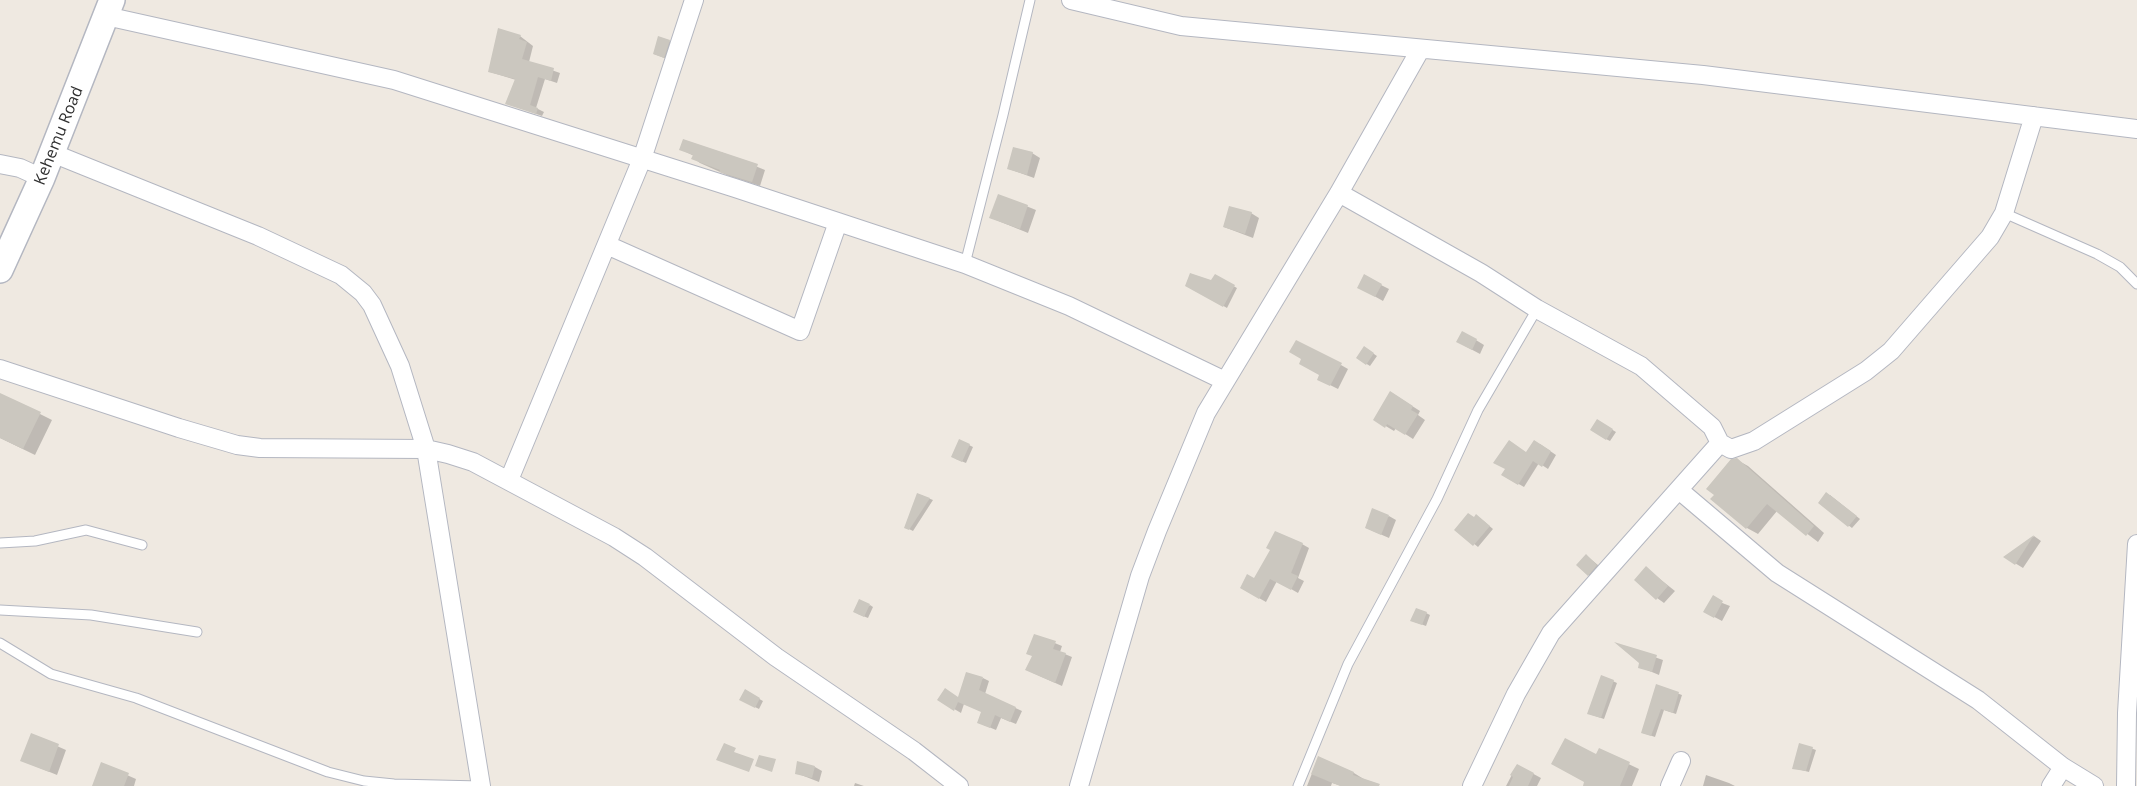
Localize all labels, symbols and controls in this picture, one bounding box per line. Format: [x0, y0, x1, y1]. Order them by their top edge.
street label: Kehemu Road [31, 84, 87, 188]

